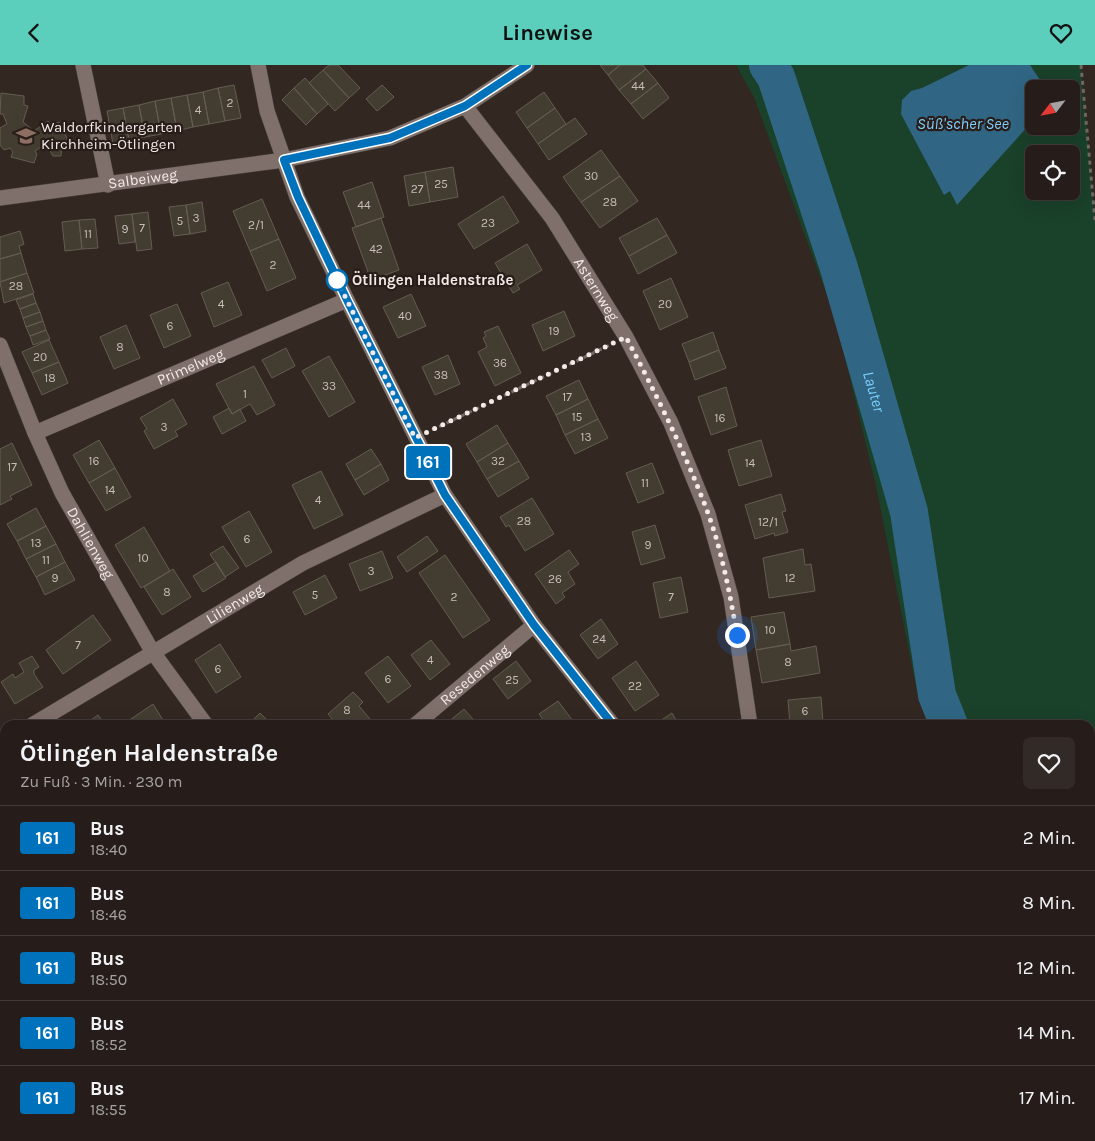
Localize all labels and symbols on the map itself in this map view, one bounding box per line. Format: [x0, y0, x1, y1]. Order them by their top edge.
house number: 44 [631, 79, 645, 93]
north arrow [1025, 80, 1080, 135]
house number: 2 [227, 96, 234, 110]
house number: 4 [195, 103, 202, 117]
water label: Süß'scher See [917, 114, 1010, 133]
place label: Waldorfkindergarten Kirchheim-Ötlingen [41, 118, 182, 153]
school or university icon: Waldorfkindergarten Kirchheim-Ötlingen [15, 125, 37, 147]
street label: Salbeiweg [107, 165, 179, 192]
house number: 30 [584, 169, 598, 183]
house number: 25 [434, 177, 448, 191]
house number: 27 [411, 182, 424, 196]
house number: 28 [603, 195, 617, 209]
house number: 44 [357, 198, 371, 212]
house number: 3 [192, 211, 200, 225]
house number: 5 [177, 214, 184, 228]
house number: 23 [481, 216, 495, 230]
house number: 2/1 [248, 218, 264, 232]
house number: 7 [139, 221, 145, 235]
house number: 9 [122, 222, 129, 236]
house number: 11 [84, 227, 92, 241]
house number: 42 [369, 242, 383, 256]
street label: Asternweg [570, 254, 623, 325]
house number: 2 [270, 258, 277, 272]
marker: Ötlingen Haldenstraße [326, 269, 348, 291]
place label: Ötlingen Haldenstraße [352, 270, 513, 289]
house number: 28 [9, 279, 23, 293]
house number: 4 [218, 297, 225, 311]
house number: 20 [658, 297, 672, 311]
house number: 40 [398, 309, 412, 323]
house number: 6 [167, 319, 174, 333]
house number: 19 [549, 324, 559, 338]
house number: 8 [116, 340, 124, 354]
street label: Primelweg [154, 344, 227, 389]
house number: 20 [33, 350, 47, 364]
house number: 36 [493, 356, 507, 370]
house number: 38 [434, 368, 448, 382]
water label: Lauter [859, 369, 889, 415]
house number: 18 [44, 371, 56, 385]
house number: 33 [322, 379, 336, 393]
house number: 1 [243, 387, 247, 401]
house number: 17 [562, 390, 572, 404]
house number: 15 [572, 410, 583, 424]
house number: 16 [715, 411, 726, 425]
house number: 3 [160, 420, 168, 434]
house number: 13 [580, 430, 592, 444]
line badge: 161 [399, 446, 457, 478]
house number: 16 [89, 454, 100, 468]
house number: 32 [491, 454, 505, 468]
house number: 14 [745, 456, 756, 470]
house number: 17 [7, 460, 17, 474]
house number: 11 [641, 476, 649, 490]
house number: 14 [105, 483, 116, 497]
house number: 4 [315, 493, 322, 507]
street label: Dahlienweg [63, 504, 118, 583]
house number: 28 [517, 514, 531, 528]
house number: 12/1 [758, 515, 778, 529]
house number: 6 [244, 532, 251, 546]
house number: 13 [30, 536, 42, 550]
house number: 9 [645, 538, 652, 552]
house number: 10 [137, 551, 149, 565]
house number: 11 [42, 553, 50, 567]
house number: 3 [367, 564, 375, 578]
house number: 9 [52, 571, 59, 585]
house number: 12 [785, 571, 796, 585]
house number: 26 [548, 572, 562, 586]
street label: Lilienweg [202, 579, 267, 628]
house number: 8 [163, 585, 171, 599]
house number: 5 [312, 588, 319, 602]
house number: 2 [451, 590, 458, 604]
house number: 7 [668, 590, 674, 604]
your location [725, 623, 750, 648]
house number: 10 [764, 623, 776, 637]
house number: 24 [592, 632, 606, 646]
house number: 7 [75, 638, 81, 652]
street label: Resedenweg [436, 640, 514, 709]
house number: 4 [427, 653, 434, 667]
house number: 8 [784, 655, 792, 669]
house number: 6 [215, 662, 222, 676]
house number: 6 [385, 672, 392, 686]
house number: 25 [505, 673, 519, 687]
house number: 22 [628, 679, 642, 693]
house number: 8 [343, 703, 351, 717]
house number: 6 [802, 704, 809, 718]

